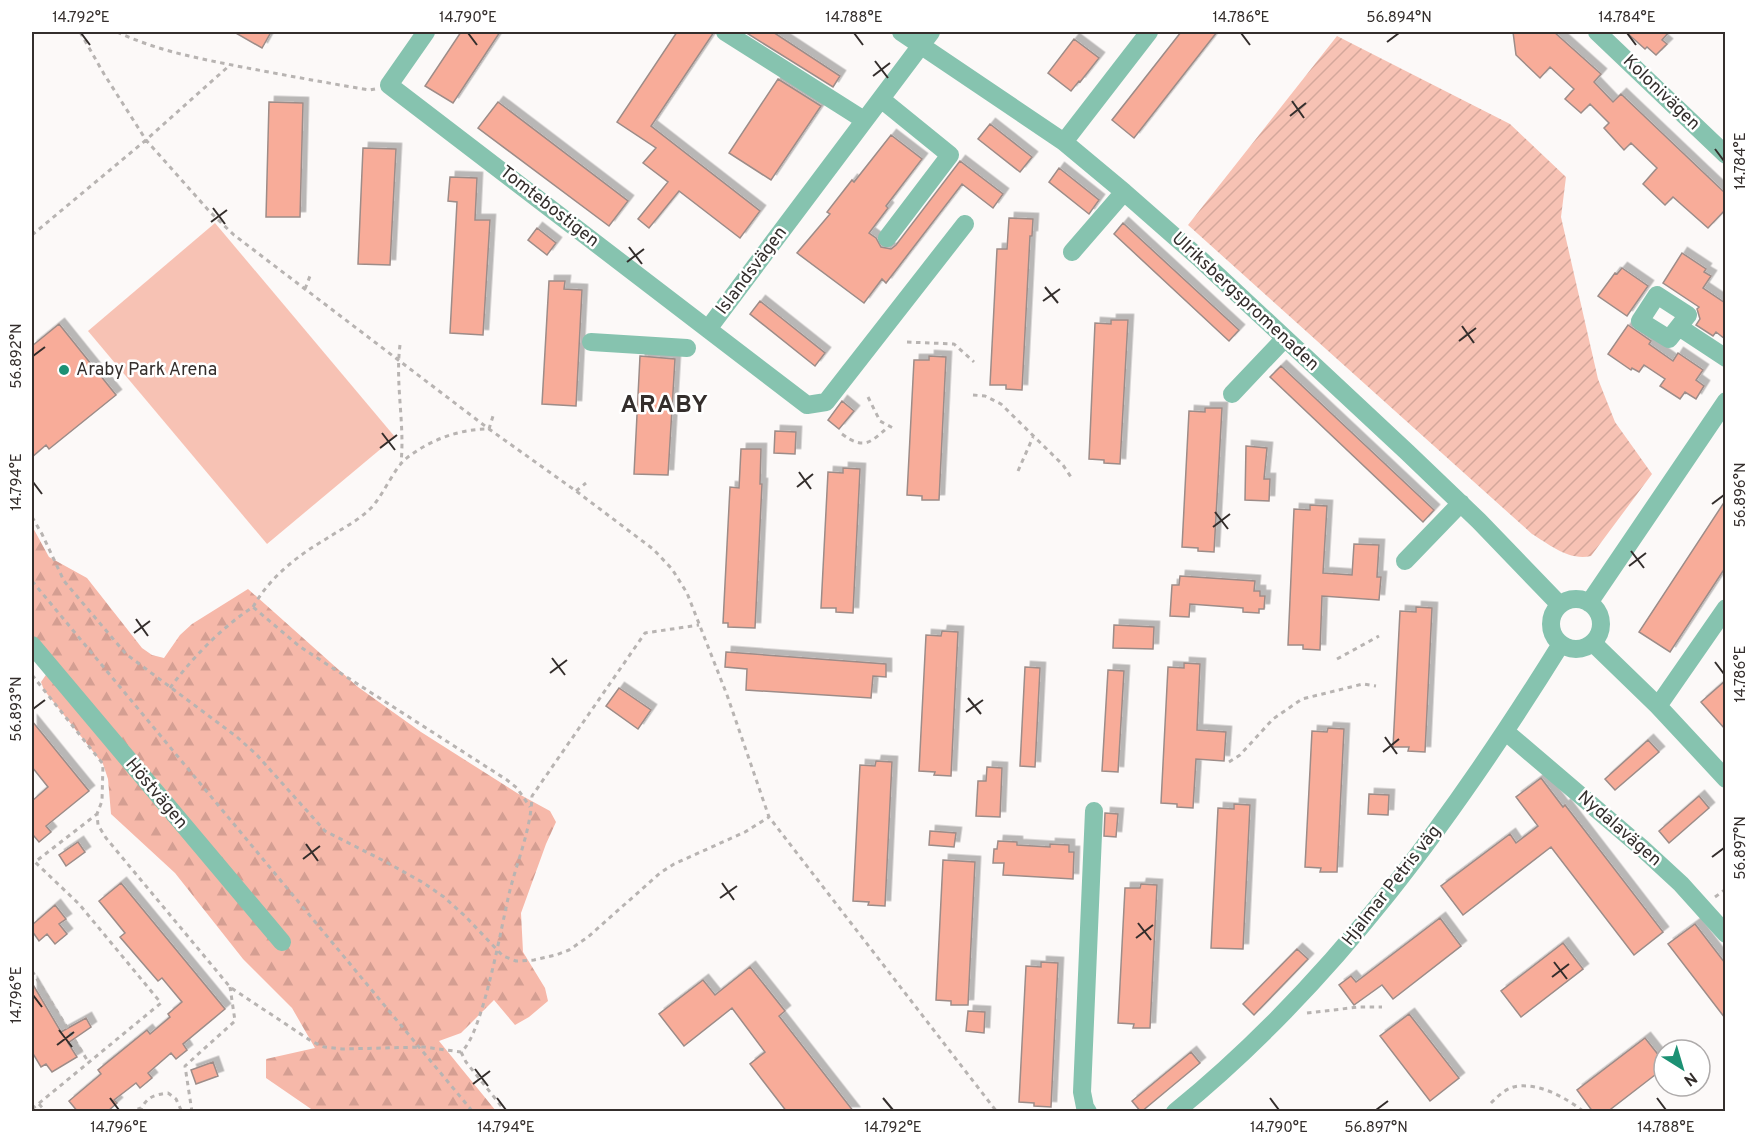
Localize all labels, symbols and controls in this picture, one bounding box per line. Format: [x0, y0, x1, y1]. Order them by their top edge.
text: 14.792°E [52, 9, 110, 28]
text: 14.790°E [439, 9, 497, 28]
text: 14.788°E [825, 9, 883, 28]
text: 14.786°E [1212, 9, 1270, 28]
text: 56.894°N [1366, 9, 1432, 28]
text: 14.784°E [1598, 9, 1656, 28]
street label: Kolonivägen [1617, 50, 1705, 136]
text: 14.784°E [1732, 132, 1751, 190]
street label: Tomtebostigen [495, 161, 603, 253]
street label: Islandsvägen [711, 222, 793, 320]
street label: Ulriksbergspromenaden [1166, 228, 1324, 376]
text: 56.892°N [8, 323, 27, 389]
place label: Araby Park Arena [76, 359, 217, 382]
marker: Araby Park Arena [57, 363, 71, 377]
district label: ARABY [621, 391, 709, 421]
text: 14.794°E [8, 453, 27, 511]
text: 56.896°N [1732, 462, 1751, 528]
text: 14.786°E [1732, 645, 1751, 703]
text: 56.893°N [8, 676, 27, 742]
street label: Höstvägen [120, 754, 192, 834]
street label: Nydalavägen [1572, 786, 1666, 872]
text: 56.897°N [1732, 816, 1751, 880]
street label: Hjalmar Petris väg [1338, 821, 1446, 951]
text: 14.796°E [8, 966, 27, 1024]
north arrow [1652, 1038, 1712, 1098]
text: N [1679, 1067, 1700, 1090]
text: 14.796°E [90, 1119, 148, 1138]
text: 14.794°E [477, 1119, 535, 1138]
text: 14.792°E [864, 1119, 922, 1138]
text: 14.790°E [1250, 1119, 1308, 1138]
text: 56.897°N [1344, 1119, 1408, 1138]
text: 14.788°E [1637, 1119, 1695, 1138]

